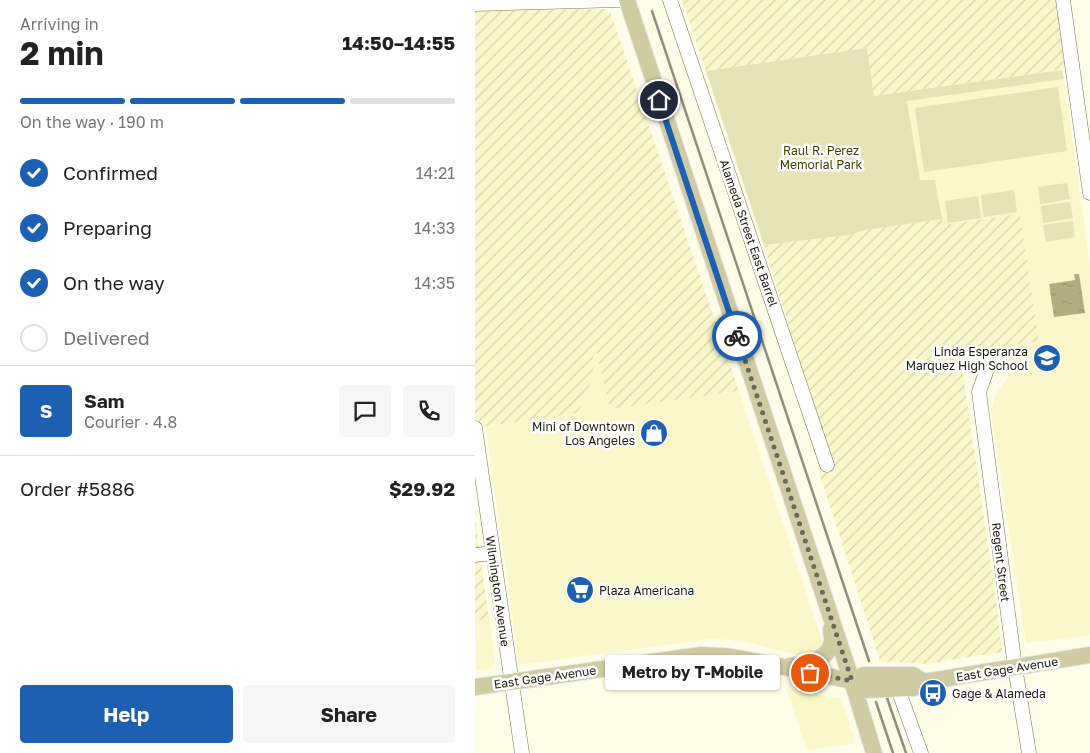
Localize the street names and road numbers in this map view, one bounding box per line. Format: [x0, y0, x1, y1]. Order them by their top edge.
street label: Alameda Street East Barrel [717, 157, 781, 309]
street label: Regent Street [989, 521, 1013, 603]
street label: Wilmington Avenue [483, 535, 513, 647]
street label: East Gage Avenue [955, 654, 1059, 684]
street label: East Gage Avenue [493, 662, 597, 692]

